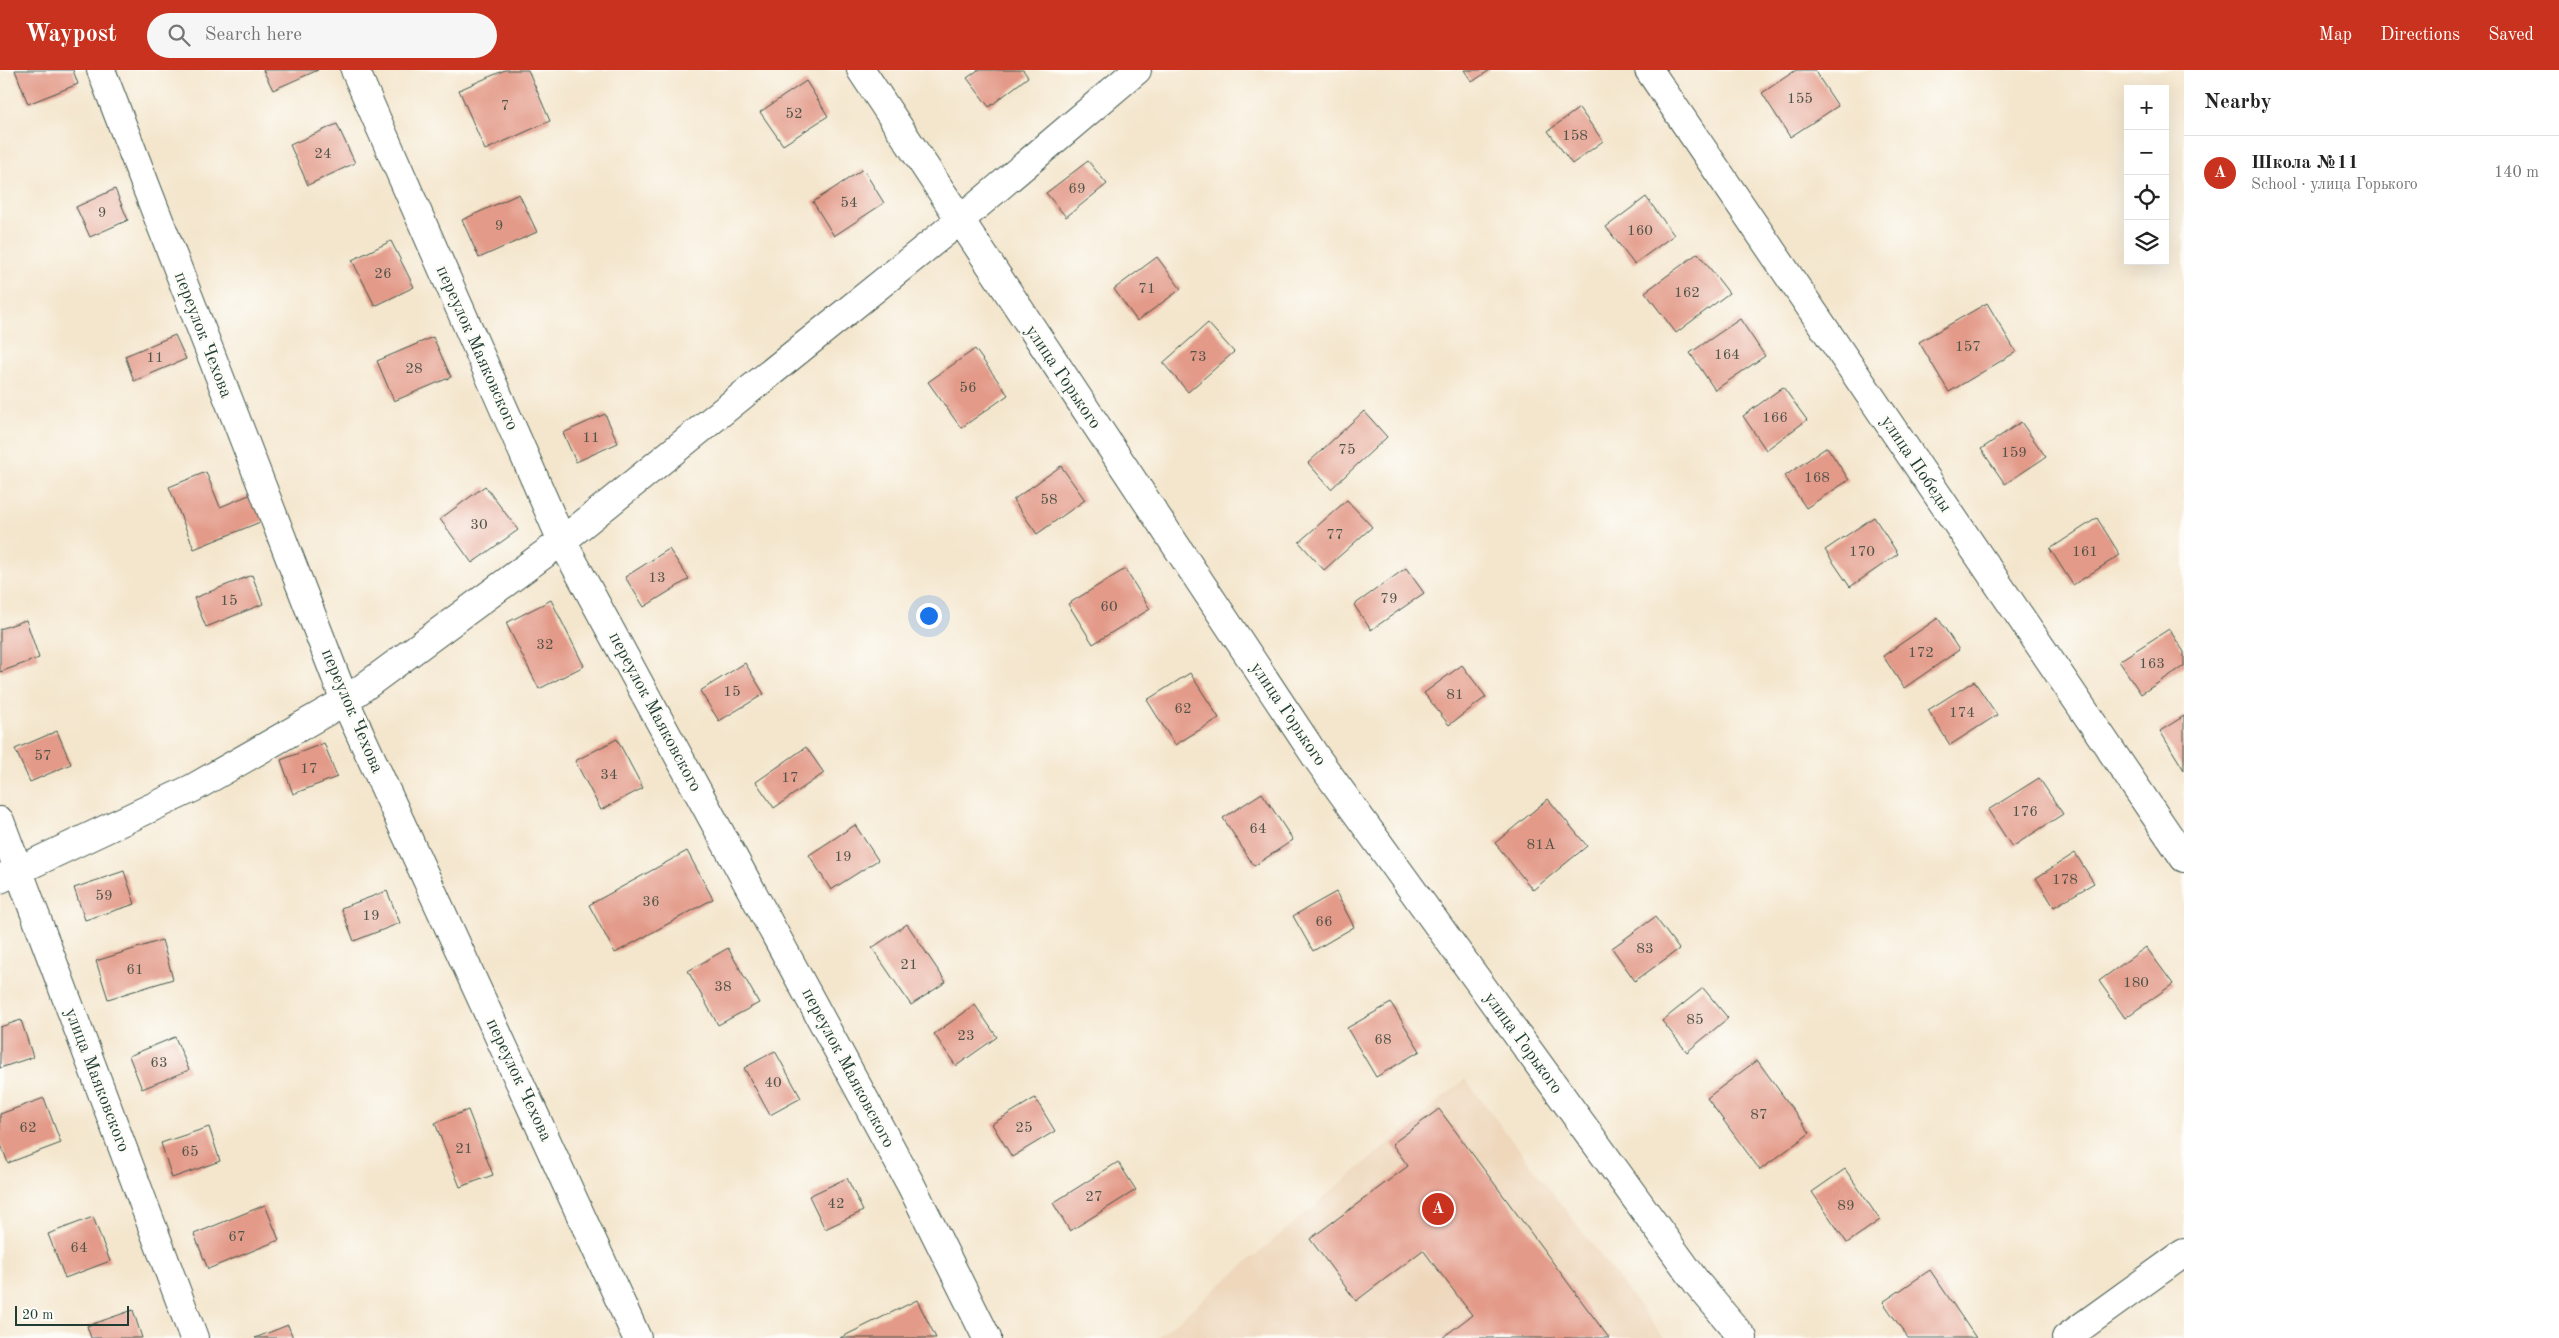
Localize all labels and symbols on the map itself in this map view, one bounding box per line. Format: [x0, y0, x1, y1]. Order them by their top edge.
house number: 155 [1787, 92, 1813, 107]
house number: 7 [501, 99, 509, 114]
house number: 52 [785, 107, 803, 122]
house number: 158 [1562, 129, 1588, 144]
house number: 24 [314, 147, 332, 162]
house number: 69 [1068, 182, 1086, 197]
house number: 54 [840, 196, 858, 211]
house number: 9 [98, 206, 106, 221]
house number: 9 [495, 219, 503, 234]
house number: 160 [1627, 224, 1653, 239]
street label: переулок Маяковского [433, 263, 521, 433]
house number: 26 [374, 267, 392, 282]
street label: переулок Чехова [171, 270, 235, 401]
house number: 71 [1138, 282, 1156, 297]
house number: 162 [1674, 286, 1700, 301]
street label: улица Горького [1022, 322, 1104, 432]
house number: 157 [1955, 340, 1981, 355]
house number: 164 [1714, 348, 1740, 363]
house number: 73 [1189, 350, 1207, 365]
house number: 11 [146, 351, 164, 366]
house number: 28 [405, 362, 423, 377]
house number: 56 [959, 381, 977, 396]
house number: 166 [1762, 411, 1788, 426]
street label: улица Победы [1877, 412, 1955, 516]
house number: 11 [582, 431, 600, 446]
house number: 75 [1338, 443, 1356, 458]
house number: 159 [2001, 446, 2027, 461]
house number: 168 [1804, 471, 1830, 486]
house number: 58 [1040, 493, 1058, 508]
house number: 30 [470, 518, 488, 533]
house number: 77 [1326, 528, 1344, 543]
house number: 170 [1849, 545, 1875, 560]
house number: 161 [2072, 545, 2098, 560]
house number: 13 [648, 571, 666, 586]
house number: 79 [1380, 592, 1398, 607]
house number: 15 [220, 594, 238, 609]
house number: 60 [1100, 600, 1118, 615]
your location [916, 603, 942, 629]
street label: переулок Маяковского [605, 629, 705, 795]
house number: 32 [536, 638, 554, 653]
street label: переулок Чехова [318, 646, 386, 776]
house number: 172 [1908, 646, 1934, 661]
house number: 163 [2139, 657, 2165, 672]
street label: улица Горького [1247, 659, 1329, 769]
house number: 15 [723, 685, 741, 700]
house number: 81 [1446, 688, 1464, 703]
house number: 62 [1174, 702, 1192, 717]
house number: 174 [1949, 706, 1975, 721]
house number: 57 [34, 749, 52, 764]
house number: 17 [300, 762, 318, 777]
house number: 34 [600, 768, 618, 783]
house number: 17 [781, 771, 799, 786]
house number: 176 [2012, 805, 2038, 820]
house number: 64 [1249, 822, 1267, 837]
house number: 81А [1527, 838, 1556, 853]
house number: 19 [834, 850, 852, 865]
house number: 178 [2052, 873, 2078, 888]
house number: 59 [95, 889, 113, 904]
house number: 36 [642, 895, 660, 910]
house number: 19 [362, 909, 380, 924]
house number: 66 [1315, 915, 1333, 930]
house number: 83 [1636, 942, 1654, 957]
house number: 21 [900, 958, 918, 973]
house number: 61 [126, 963, 144, 978]
house number: 180 [2123, 976, 2149, 991]
house number: 38 [714, 980, 732, 995]
street label: переулок Маяковского [798, 985, 898, 1151]
street label: улица Горького [1480, 989, 1566, 1097]
street label: улица Маяковского [61, 1006, 133, 1155]
house number: 85 [1686, 1013, 1704, 1028]
street label: переулок Чехова [483, 1016, 555, 1144]
house number: 23 [957, 1029, 975, 1044]
house number: 68 [1374, 1033, 1392, 1048]
house number: 63 [150, 1056, 168, 1071]
house number: 40 [764, 1076, 782, 1091]
house number: 87 [1750, 1108, 1768, 1123]
house number: 62 [19, 1121, 37, 1136]
house number: 25 [1015, 1121, 1033, 1136]
house number: 21 [455, 1142, 473, 1157]
house number: 65 [181, 1145, 199, 1160]
house number: 27 [1085, 1190, 1103, 1205]
pin: A [1422, 1190, 1454, 1228]
house number: 42 [827, 1197, 845, 1212]
house number: 89 [1837, 1199, 1855, 1214]
house number: 67 [228, 1230, 246, 1245]
house number: 64 [70, 1241, 88, 1256]
scale bar [15, 1303, 129, 1326]

